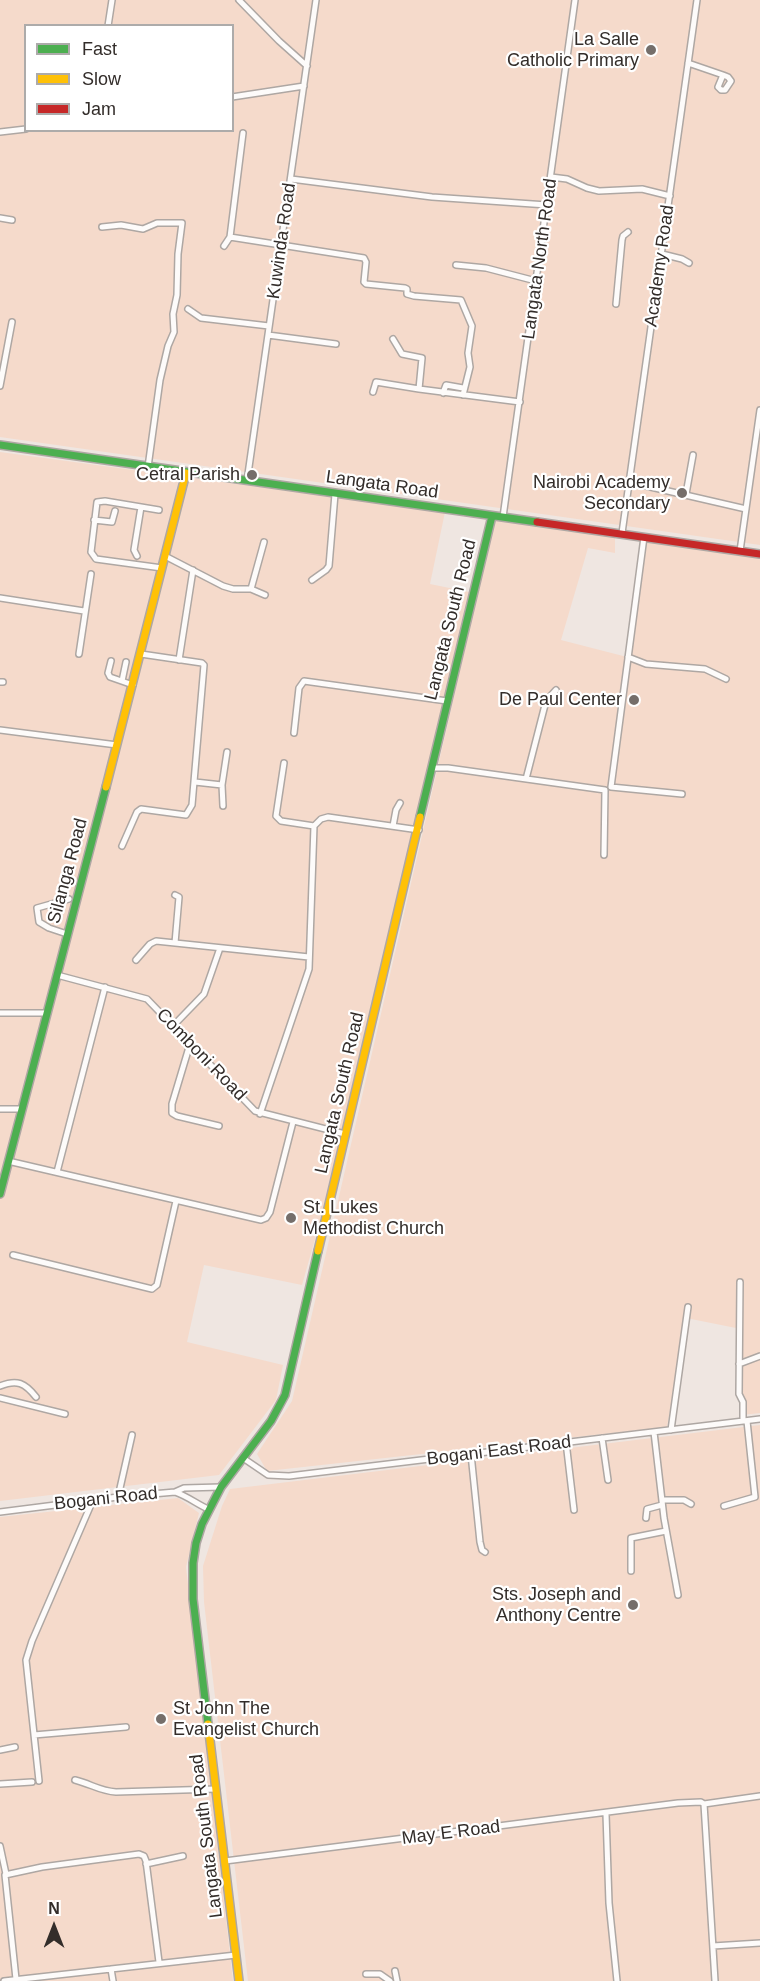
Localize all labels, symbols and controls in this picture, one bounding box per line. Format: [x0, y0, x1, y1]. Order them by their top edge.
legend [24, 24, 234, 132]
place label: La Salle Catholic Primary [507, 29, 639, 72]
text: Fast [82, 39, 117, 59]
marker: La Salle Catholic Primary [644, 43, 658, 57]
text: Slow [82, 69, 121, 89]
text: Jam [82, 99, 116, 119]
street label: Langata North Road [518, 177, 562, 341]
street label: Kuwinda Road [263, 182, 301, 300]
street label: Academy Road [641, 204, 679, 328]
place label: Cetral Parish [136, 464, 240, 486]
street label: Langata Road [324, 466, 440, 504]
marker: Cetral Parish [245, 468, 259, 482]
place label: Nairobi Academy Secondary [533, 472, 670, 514]
marker: Nairobi Academy Secondary [675, 486, 689, 500]
street label: Langata South Road [421, 537, 481, 703]
place label: De Paul Center [499, 689, 622, 711]
marker: De Paul Center [627, 693, 641, 707]
street label: Silanga Road [44, 816, 92, 926]
street label: Comboni Road [152, 1004, 250, 1106]
street label: Langata South Road [311, 1010, 369, 1176]
place label: St. Lukes Methodist Church [303, 1197, 444, 1240]
marker: St. Lukes Methodist Church [284, 1211, 298, 1225]
street label: Bogani East Road [426, 1431, 572, 1471]
street label: Bogani Road [53, 1483, 159, 1515]
place label: Sts. Joseph and Anthony Centre [492, 1584, 621, 1626]
marker: Sts. Joseph and Anthony Centre [626, 1598, 640, 1612]
place label: St John The Evangelist Church [173, 1698, 319, 1740]
marker: St John The Evangelist Church [154, 1712, 168, 1726]
street label: Langata South Road [186, 1753, 228, 1919]
street label: May E Road [401, 1816, 501, 1850]
north arrow [24, 1897, 84, 1957]
text: N [48, 1900, 60, 1917]

